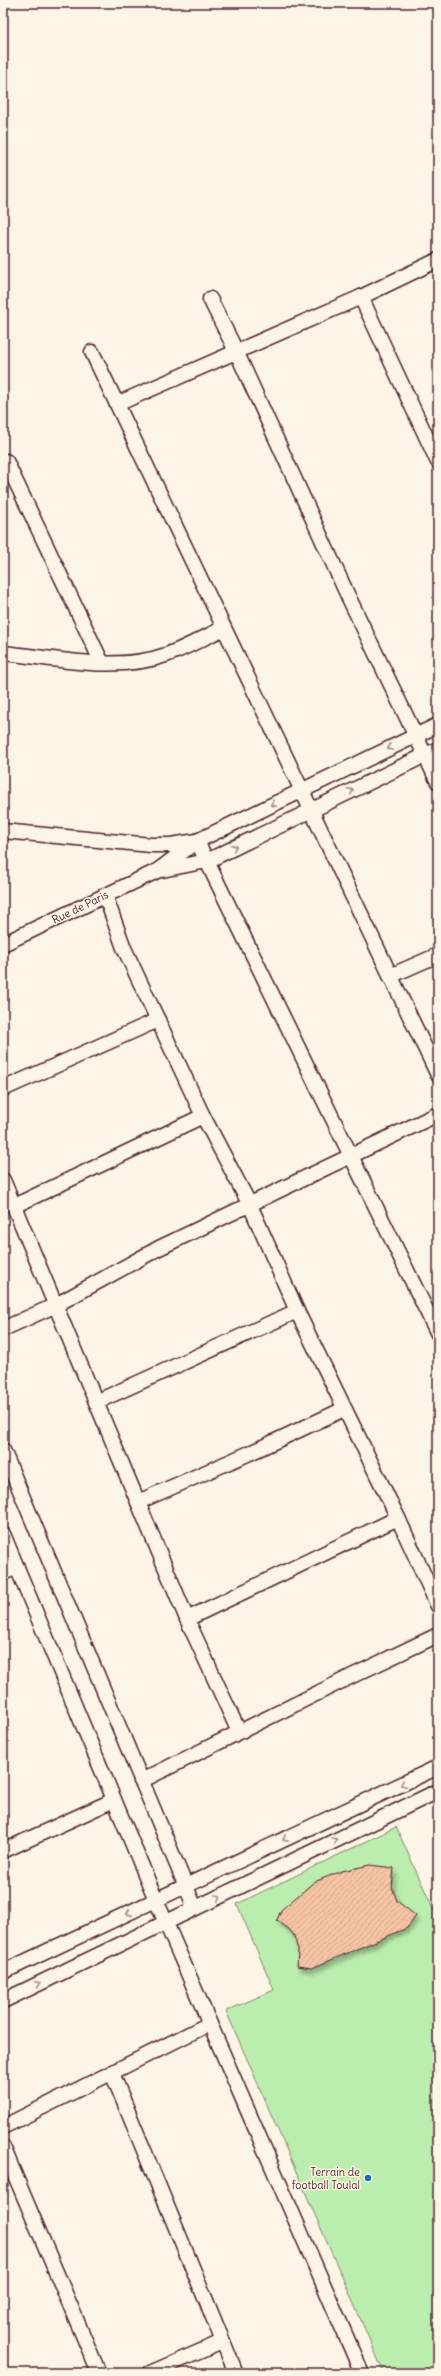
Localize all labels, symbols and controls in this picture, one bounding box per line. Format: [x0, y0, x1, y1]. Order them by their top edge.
one-way arrow [387, 743, 395, 751]
one-way arrow [347, 788, 355, 796]
one-way arrow [270, 799, 277, 807]
one-way arrow [230, 844, 238, 852]
street label: Rue de Paris [49, 887, 111, 927]
one-way arrow [399, 1779, 407, 1787]
one-way arrow [282, 1834, 289, 1842]
one-way arrow [331, 1837, 339, 1845]
one-way arrow [214, 1894, 222, 1902]
one-way arrow [126, 1908, 134, 1916]
one-way arrow [34, 1981, 41, 1989]
place label: Terrain de football Toulal [292, 2165, 360, 2192]
marker: Terrain de football Toulal [363, 2173, 373, 2183]

